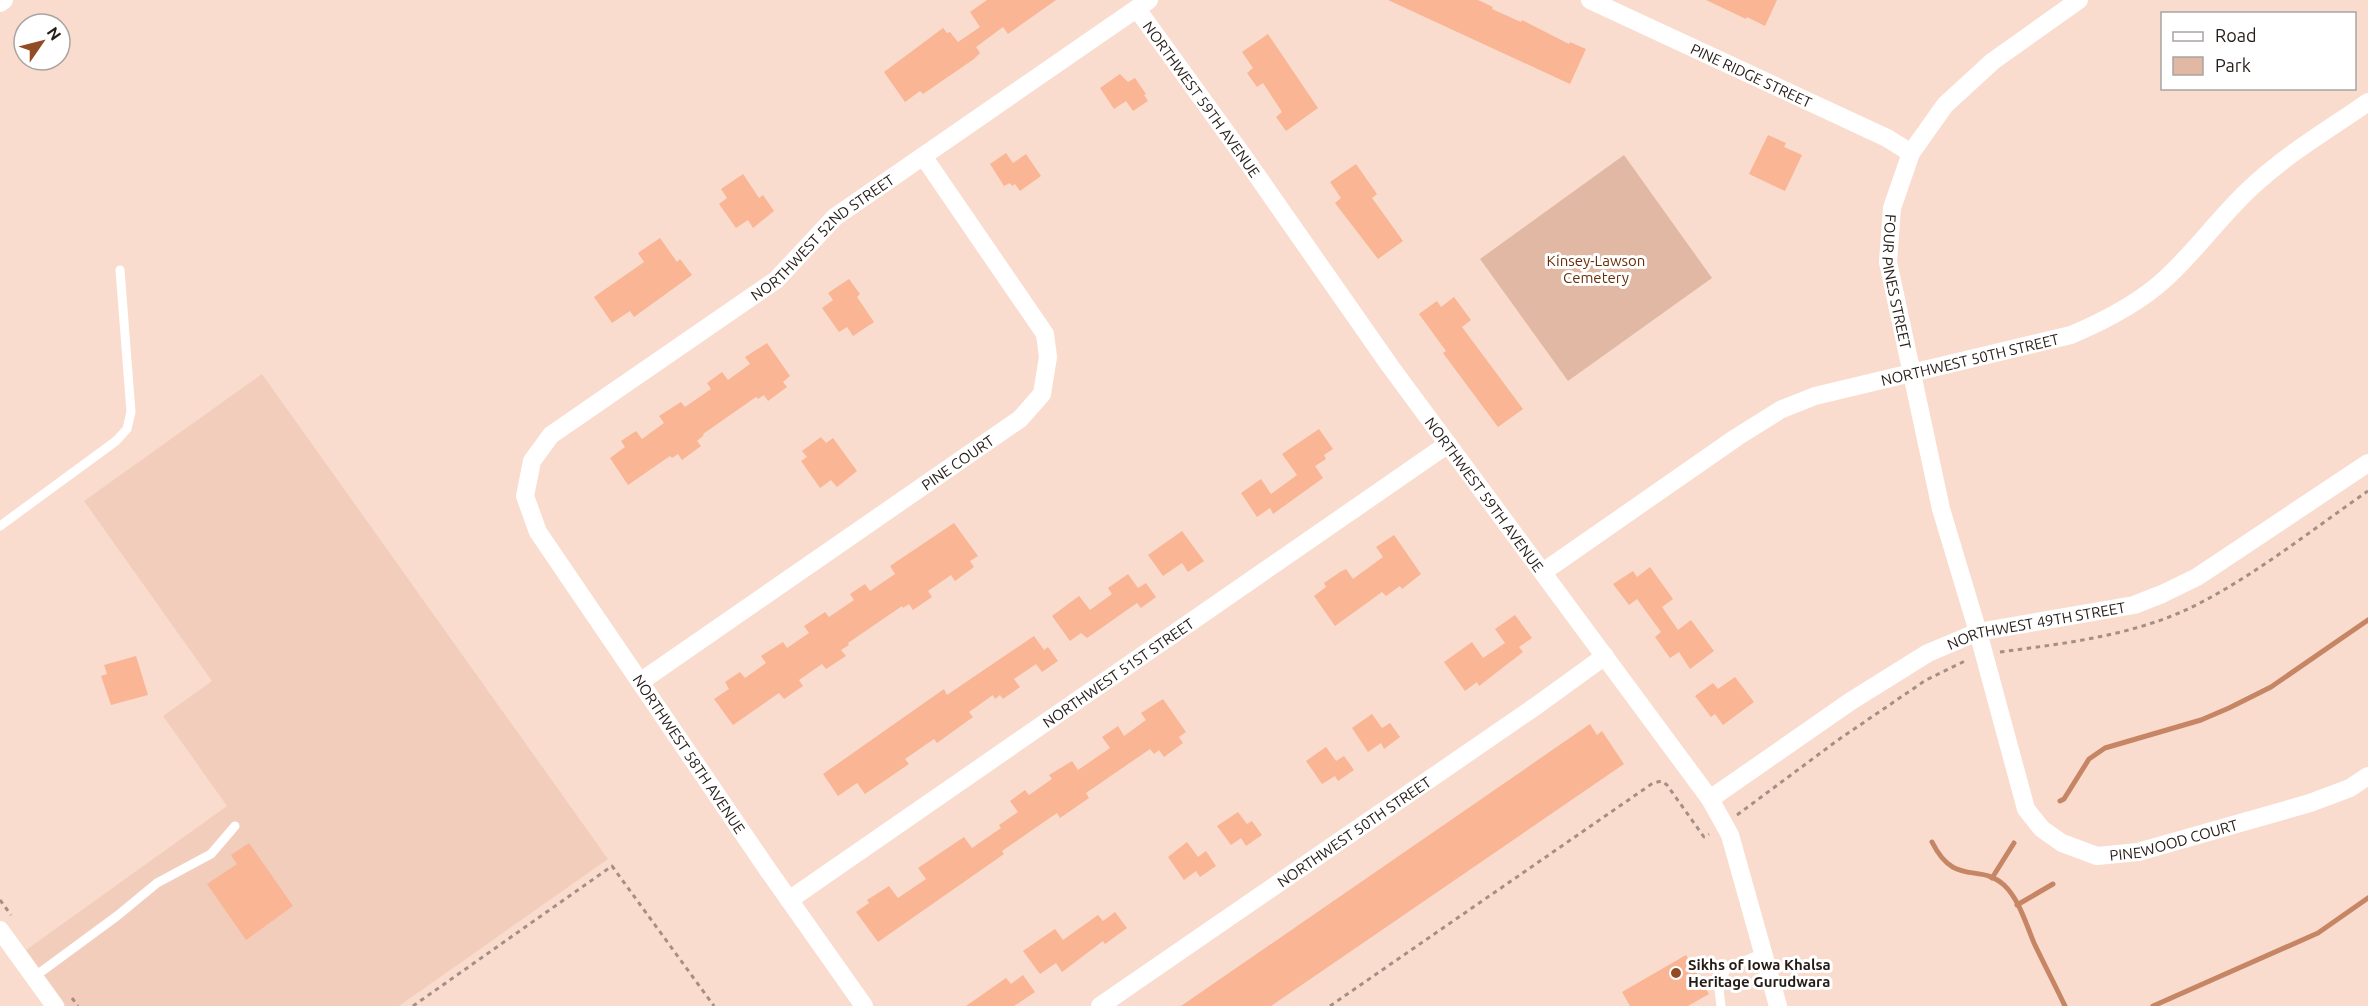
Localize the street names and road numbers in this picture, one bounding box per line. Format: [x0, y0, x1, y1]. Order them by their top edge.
street label: NORTHWEST 59TH AVENUE [1140, 18, 1264, 180]
street label: PINE RIDGE STREET [1688, 40, 1815, 111]
street label: NORTHWEST 52ND STREET [747, 170, 897, 304]
street label: FOUR PINES STREET [1879, 213, 1915, 351]
street label: NORTHWEST 50TH STREET [1879, 330, 2061, 389]
street label: NORTHWEST 59TH AVENUE [1422, 414, 1547, 575]
street label: PINE COURT [918, 431, 997, 493]
street label: NORTHWEST 49TH STREET [1944, 598, 2127, 653]
street label: NORTHWEST 51ST STREET [1039, 614, 1197, 731]
street label: NORTHWEST 58TH AVENUE [629, 671, 749, 837]
street label: NORTHWEST 50TH STREET [1274, 772, 1434, 890]
street label: PINEWOOD COURT [2109, 815, 2240, 863]

